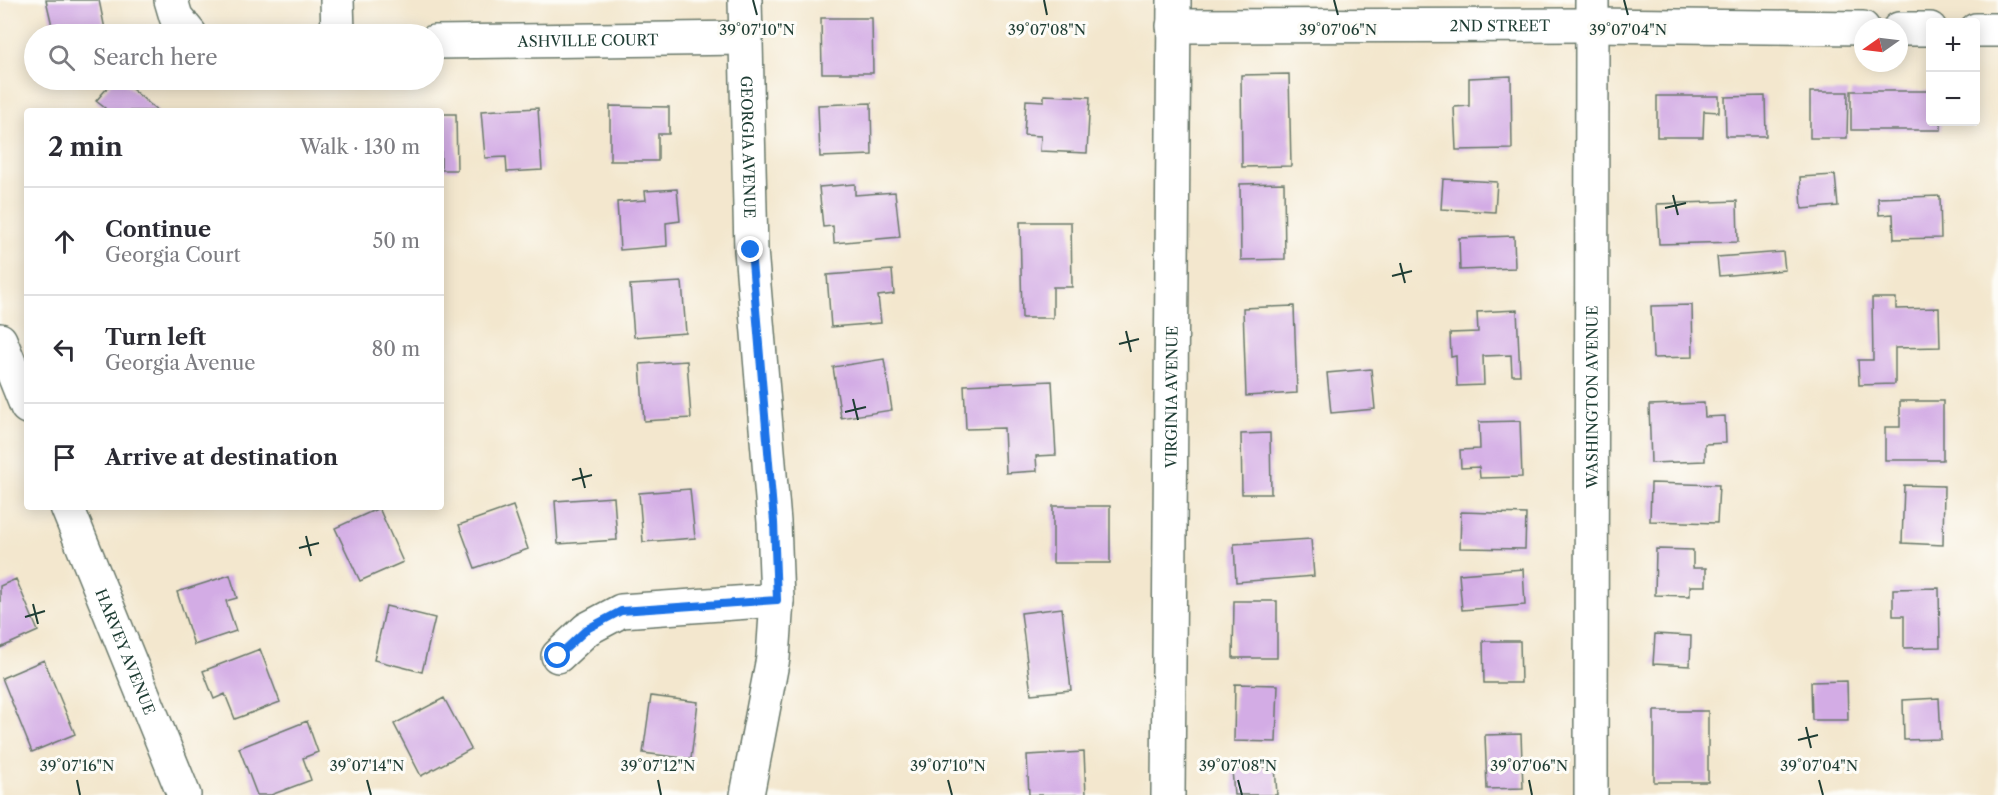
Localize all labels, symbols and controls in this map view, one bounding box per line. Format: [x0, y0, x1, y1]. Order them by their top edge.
street label: 2ND STREET [1450, 16, 1551, 35]
north arrow [1854, 18, 1908, 72]
map controls [1926, 18, 1980, 126]
button: + [1926, 18, 1980, 72]
text: 39°07'10"N [719, 20, 795, 39]
text: 39°07'08"N [1008, 20, 1086, 39]
text: 39°07'06"N [1299, 20, 1377, 39]
text: 39°07'04"N [1589, 20, 1667, 39]
search box [24, 24, 444, 90]
street label: ASHVILLE COURT [516, 30, 659, 50]
icon: search [45, 41, 78, 74]
text: Search here [93, 44, 218, 71]
button: − [1926, 72, 1980, 126]
street label: GEORGIA AVENUE [737, 75, 760, 219]
text: 2 min [48, 131, 123, 163]
text: Walk · 130 m [300, 135, 420, 159]
text: Continue [105, 216, 211, 243]
icon: ahead [48, 225, 81, 258]
text: 50 m [373, 229, 420, 253]
route end [737, 236, 763, 262]
text: Georgia Court [105, 243, 241, 267]
street label: WASHINGTON AVENUE [1582, 305, 1601, 490]
text: Turn left [105, 324, 206, 351]
street label: VIRGINIA AVENUE [1161, 326, 1181, 469]
icon: left [48, 333, 81, 366]
text: 80 m [372, 337, 420, 361]
text: Georgia Avenue [105, 351, 255, 375]
icon: arrive [48, 441, 81, 474]
text: Arrive at destination [105, 444, 338, 471]
street label: HARVEY AVENUE [92, 586, 160, 717]
route start [544, 642, 570, 668]
text: 39°07'16"N [40, 756, 114, 775]
text: 39°07'14"N [330, 756, 404, 775]
text: 39°07'12"N [620, 756, 696, 775]
text: 39°07'10"N [910, 756, 986, 775]
text: 39°07'08"N [1199, 756, 1277, 775]
text: 39°07'06"N [1490, 756, 1568, 775]
text: 39°07'04"N [1780, 756, 1858, 775]

